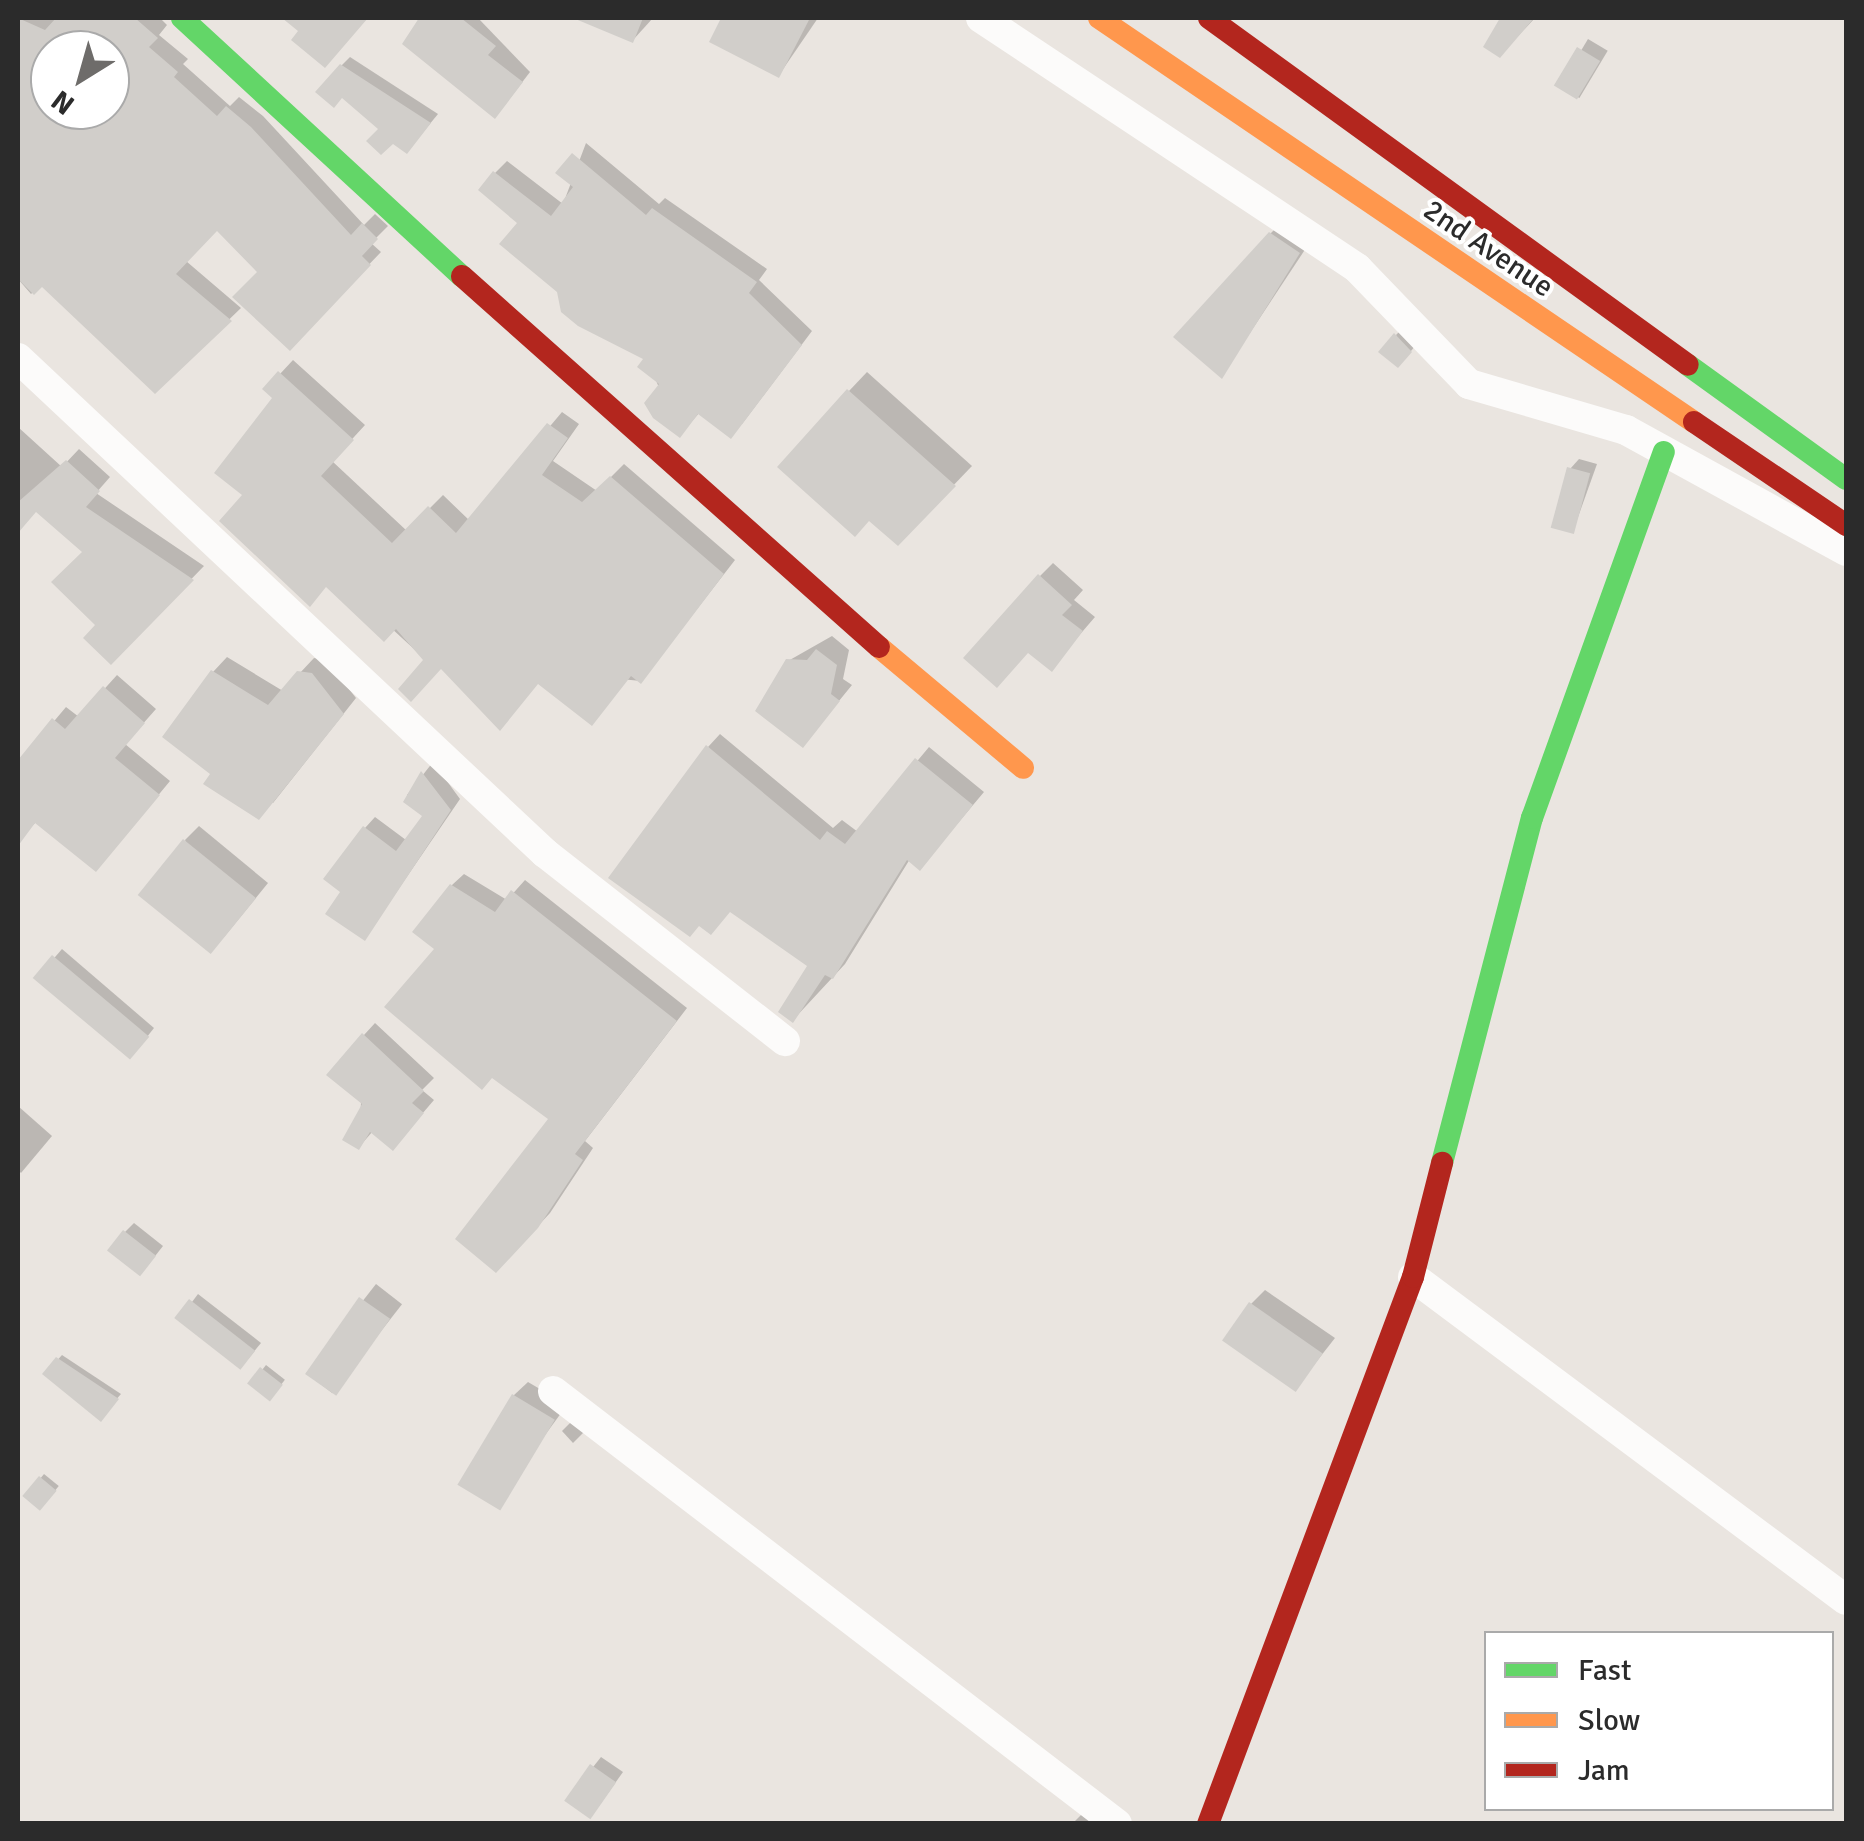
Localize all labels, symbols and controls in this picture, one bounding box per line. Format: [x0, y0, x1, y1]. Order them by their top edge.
north arrow [30, 30, 130, 130]
text: N [45, 83, 81, 122]
street label: 2nd Avenue [1416, 192, 1560, 306]
legend [1484, 1631, 1834, 1811]
text: Fast [1578, 1652, 1631, 1689]
text: Slow [1578, 1702, 1640, 1739]
text: Jam [1578, 1752, 1630, 1789]

